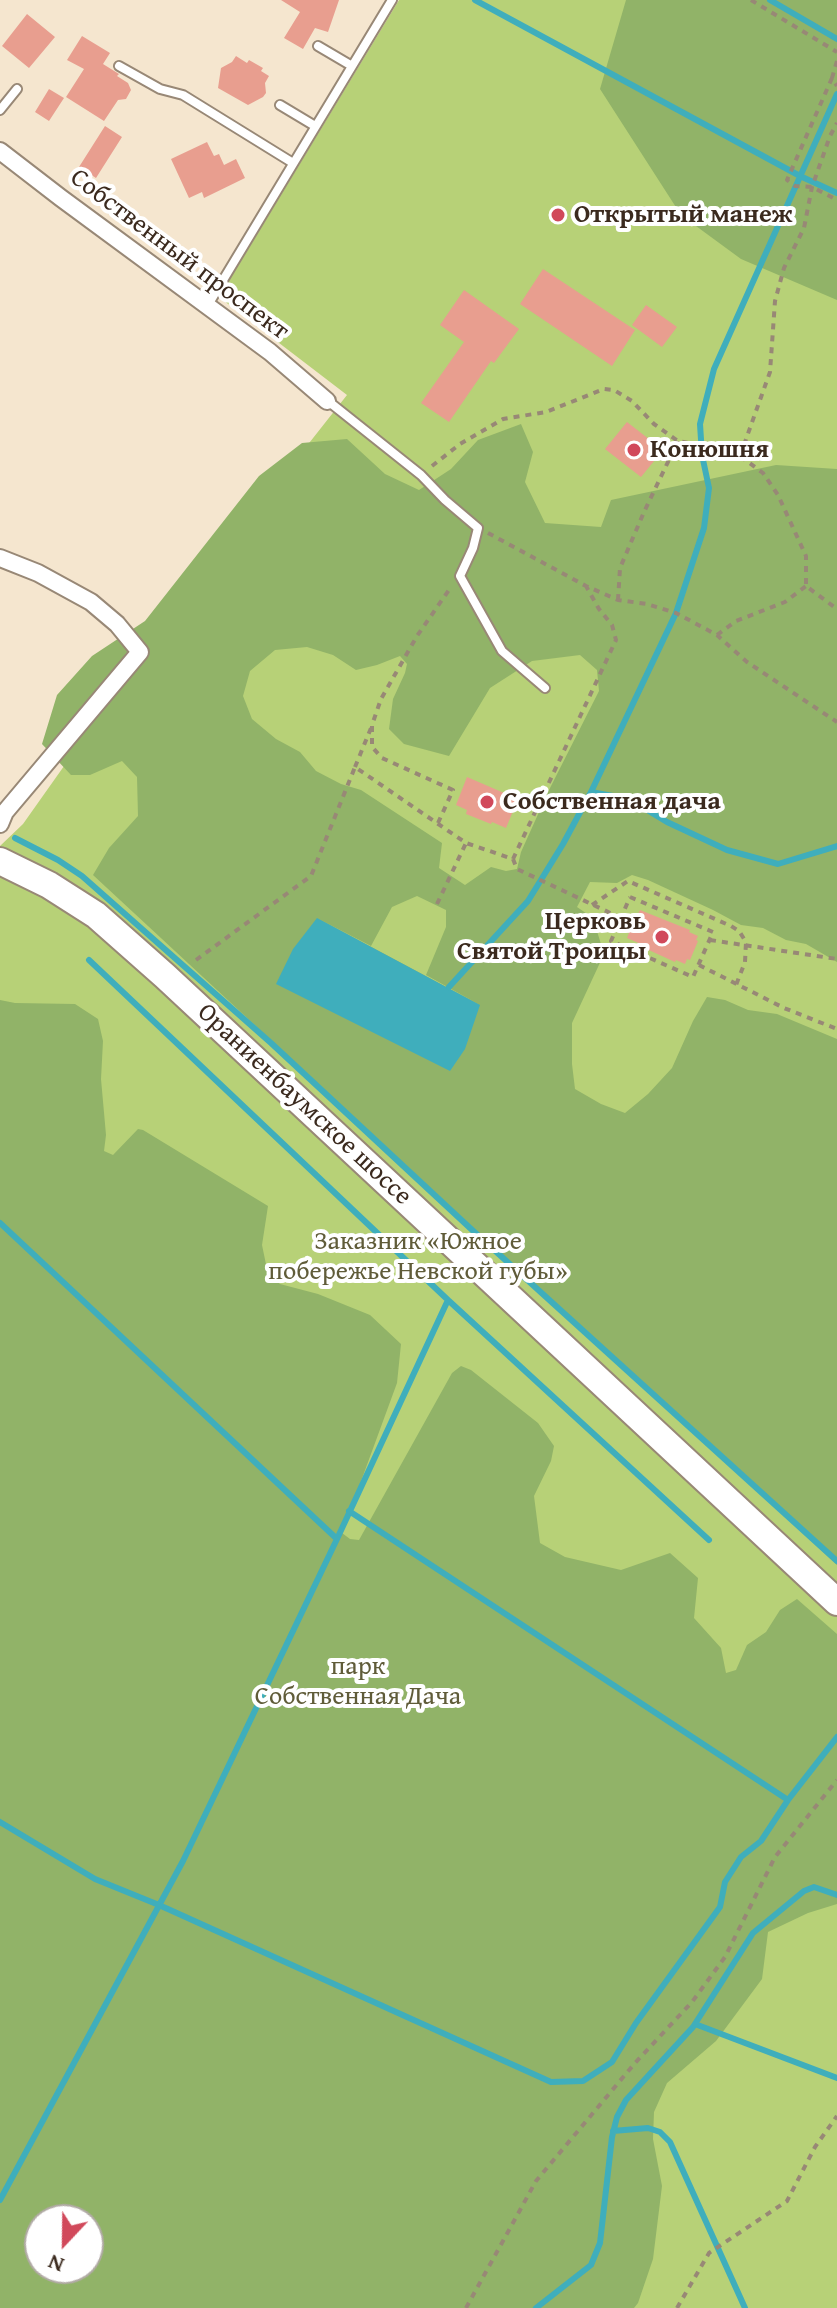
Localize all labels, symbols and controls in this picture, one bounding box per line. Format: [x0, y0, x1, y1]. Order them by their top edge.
street label: Собственный проспект [63, 163, 295, 347]
place label: Открытый манеж [574, 199, 792, 231]
marker: Открытый манеж [549, 206, 567, 224]
place label: Конюшня [650, 434, 769, 466]
marker: Конюшня [625, 441, 643, 459]
place label: Собственная дача [503, 786, 721, 818]
marker: Собственная дача [478, 793, 496, 811]
place label: Церковь Святой Троицы [457, 906, 646, 968]
marker: Церковь Святой Троицы [653, 928, 671, 946]
street label: Ораниенбаумское шоссе [190, 997, 418, 1213]
park label: Заказник «Южное побережье Невской губы» [268, 1226, 568, 1288]
park label: парк Собственная Дача [255, 1651, 461, 1712]
north arrow [24, 2204, 104, 2284]
text: N [43, 2247, 69, 2282]

